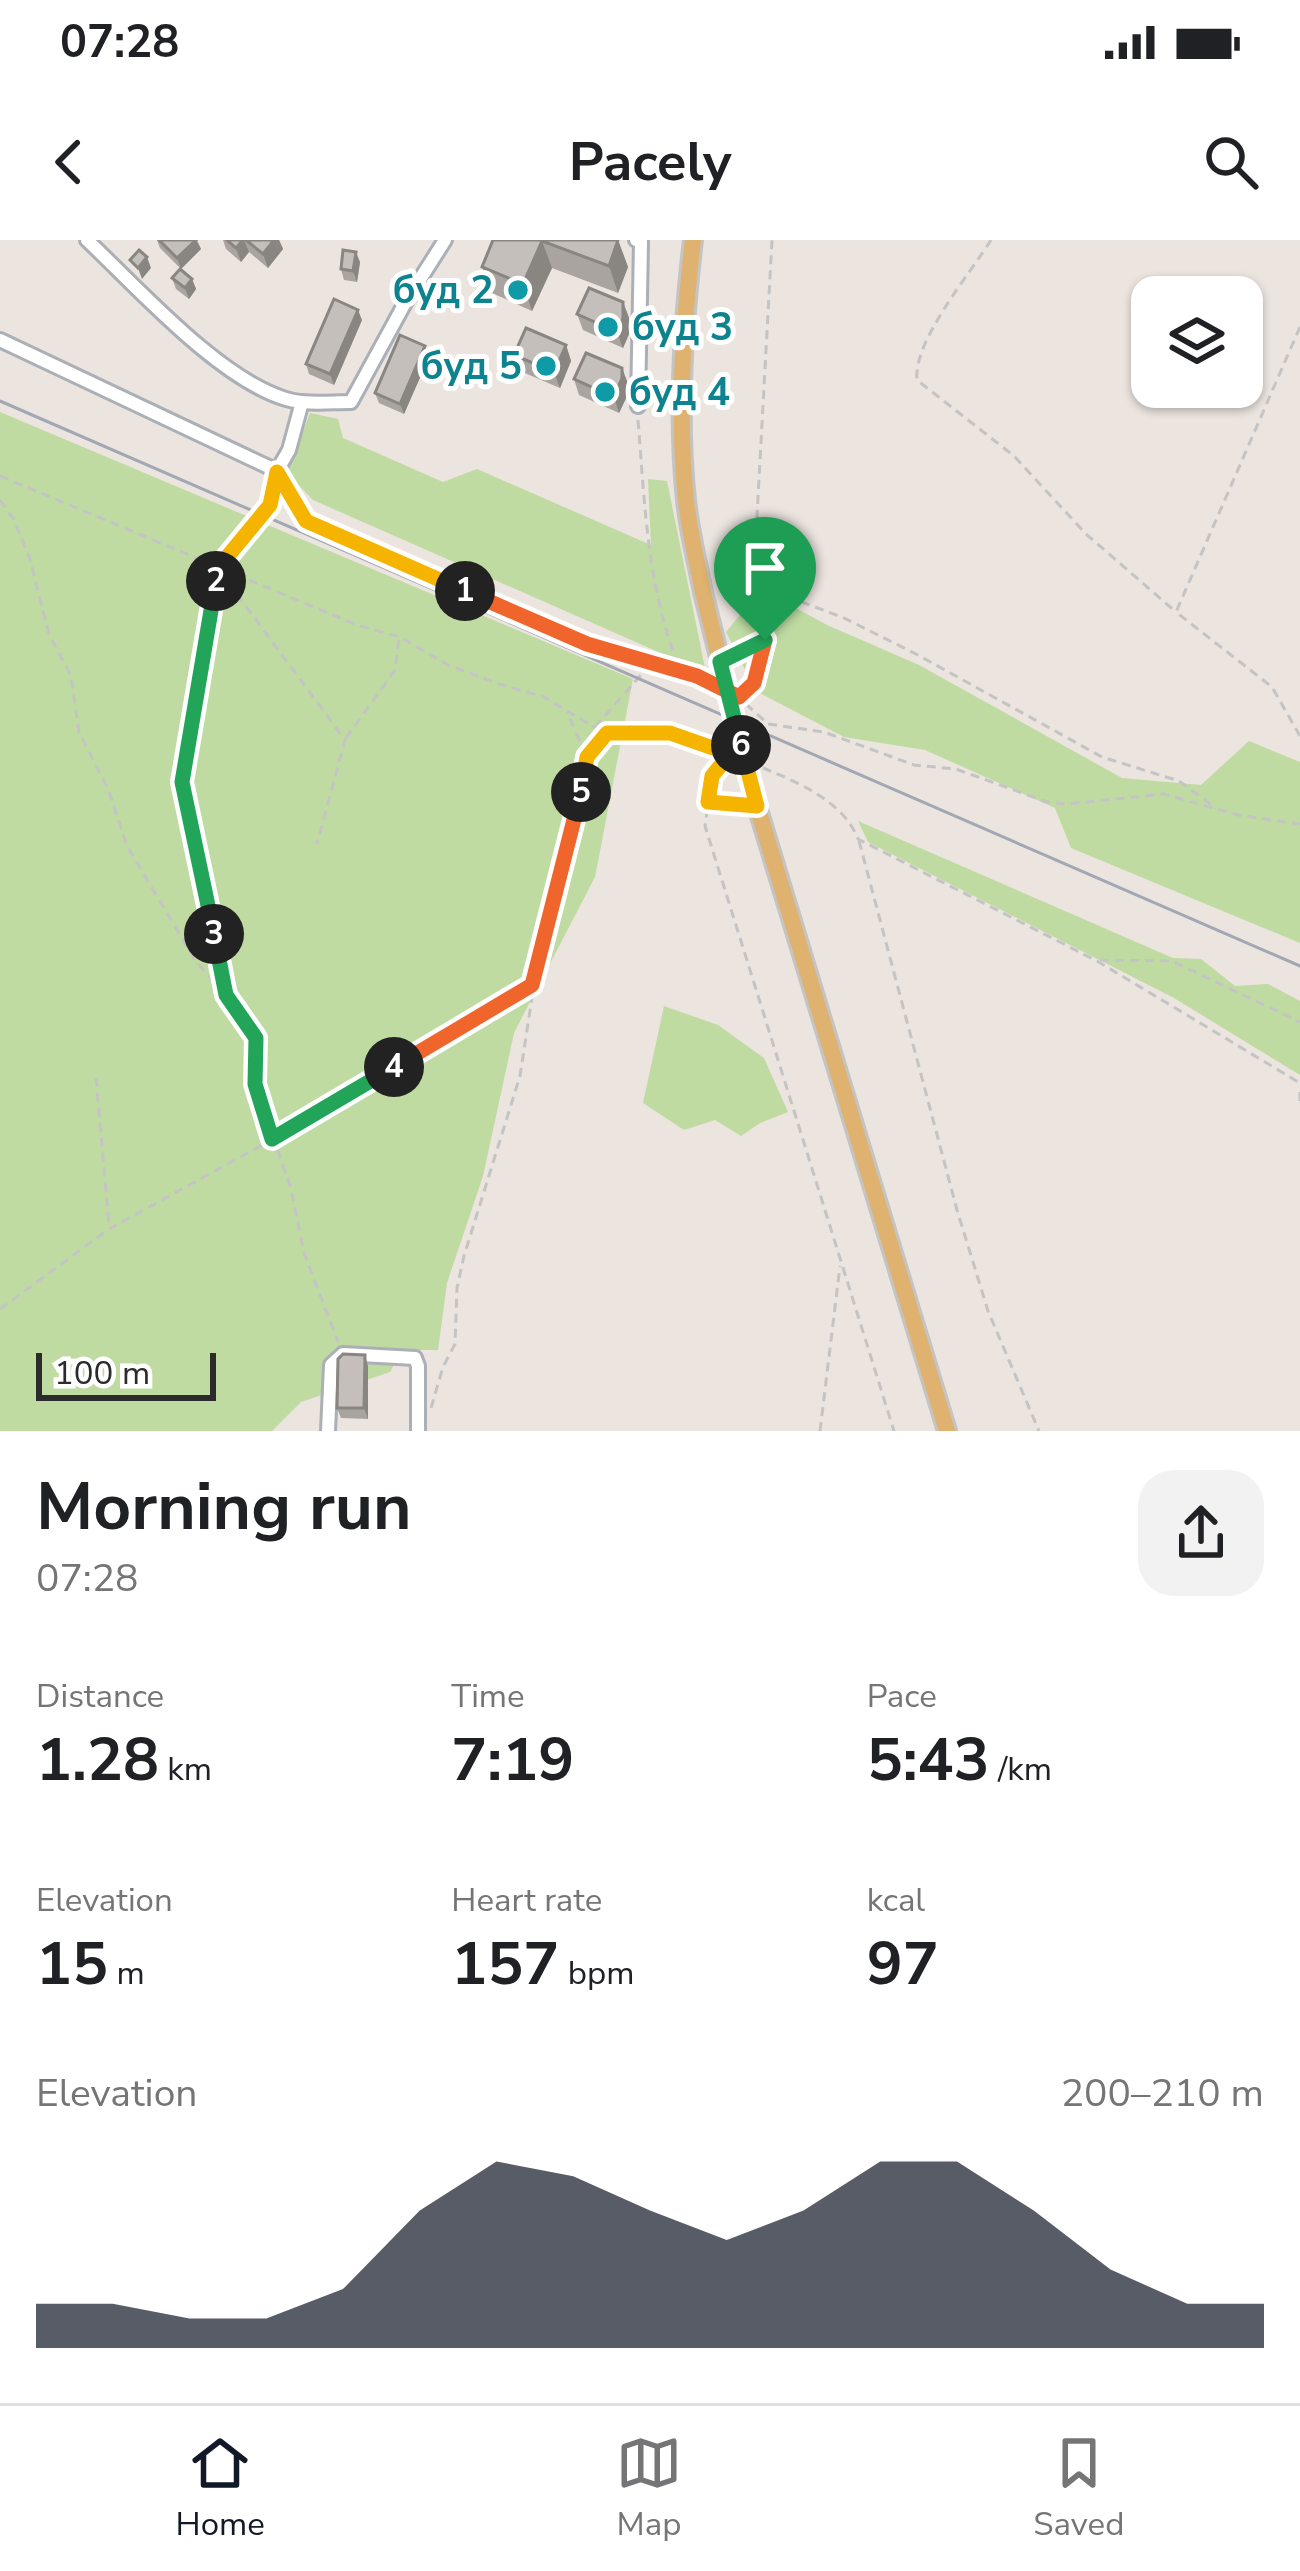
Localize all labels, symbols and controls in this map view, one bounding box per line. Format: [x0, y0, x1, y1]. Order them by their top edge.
text: 07:28 [60, 12, 179, 73]
text: Pacely [569, 125, 731, 199]
icon: back [36, 129, 102, 195]
icon: search [1198, 129, 1264, 195]
place label: буд 2 [393, 264, 494, 317]
map controls [1131, 276, 1263, 408]
button: layers [1131, 276, 1263, 408]
marker: буд 2 [505, 277, 531, 303]
place label: буд 3 [632, 301, 733, 354]
marker: буд 3 [595, 314, 621, 340]
place label: буд 5 [421, 340, 522, 393]
marker: буд 5 [533, 353, 559, 379]
place label: буд 4 [629, 366, 730, 419]
marker: буд 4 [592, 379, 618, 405]
pin [714, 517, 816, 640]
icon: arrive [732, 535, 798, 601]
pin: 2 [186, 551, 246, 611]
text: 2 [206, 558, 226, 603]
pin: 1 [435, 561, 495, 621]
text: 1 [455, 568, 475, 613]
pin: 6 [711, 715, 771, 775]
text: 6 [731, 722, 751, 767]
pin: 5 [551, 762, 611, 822]
text: 5 [571, 769, 591, 814]
pin: 3 [184, 904, 244, 964]
text: 3 [204, 911, 224, 956]
pin: 4 [364, 1037, 424, 1097]
text: 4 [384, 1044, 404, 1089]
scale bar [36, 1347, 216, 1400]
text: 100 m [54, 1351, 150, 1396]
text: Morning run [36, 1462, 412, 1552]
button: share [1138, 1470, 1264, 1596]
text: 07:28 [36, 1552, 139, 1605]
text: Distance [36, 1674, 164, 1719]
text: Time [451, 1674, 525, 1719]
text: Pace [867, 1674, 937, 1719]
text: 1.28 [36, 1719, 159, 1801]
text: 7:19 [451, 1719, 574, 1801]
text: 5:43 [867, 1719, 990, 1801]
text: km [159, 1747, 212, 1792]
text: /km [990, 1747, 1052, 1792]
text: Elevation [36, 1878, 173, 1923]
text: Heart rate [451, 1878, 602, 1923]
text: kcal [867, 1878, 925, 1923]
text: 15 [36, 1923, 108, 2005]
text: 157 [451, 1923, 559, 2005]
text: 97 [867, 1923, 939, 2005]
text: m [108, 1951, 145, 1996]
text: bpm [559, 1951, 635, 1996]
text: Elevation [36, 2067, 197, 2120]
text: 200–210 m [1061, 2067, 1264, 2120]
tab: Home [176, 2430, 265, 2547]
tab: Map [616, 2430, 682, 2547]
tab: Saved [1033, 2430, 1124, 2547]

